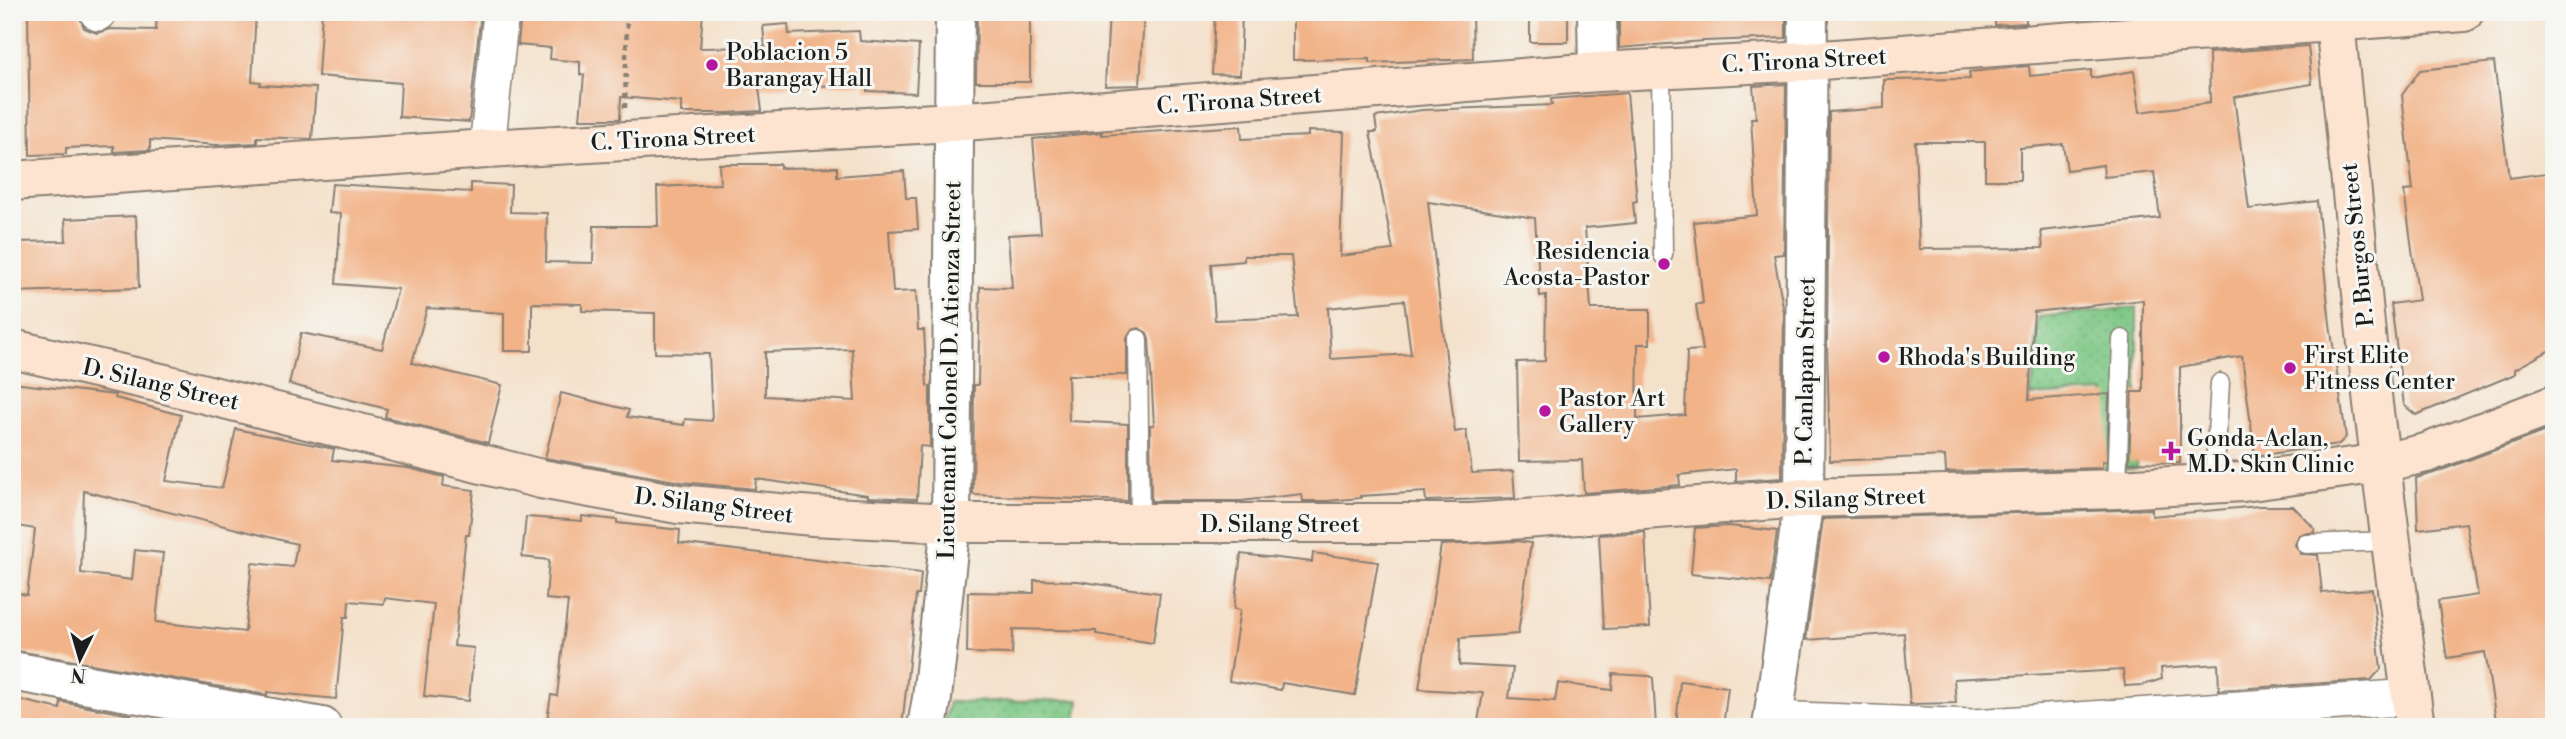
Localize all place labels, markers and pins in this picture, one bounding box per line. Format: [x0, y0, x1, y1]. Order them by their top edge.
place label: Poblacion 5 Barangay Hall [725, 39, 872, 93]
marker: Poblacion 5 Barangay Hall [704, 57, 720, 73]
place label: Residencia Acosta-Pastor [1503, 238, 1650, 292]
marker: Residencia Acosta-Pastor [1656, 256, 1672, 272]
place label: First Elite Fitness Center [2304, 342, 2455, 396]
place label: Rhoda's Building [1898, 344, 2075, 372]
marker: Rhoda's Building [1876, 349, 1892, 365]
marker: First Elite Fitness Center [2282, 360, 2298, 376]
place label: Pastor Art Gallery [1559, 385, 1665, 439]
marker: Pastor Art Gallery [1537, 403, 1553, 419]
place label: Gonda-Aclan, M.D. Skin Clinic [2187, 425, 2355, 479]
marker: Gonda-Aclan, M.D. Skin Clinic [2161, 441, 2181, 461]

